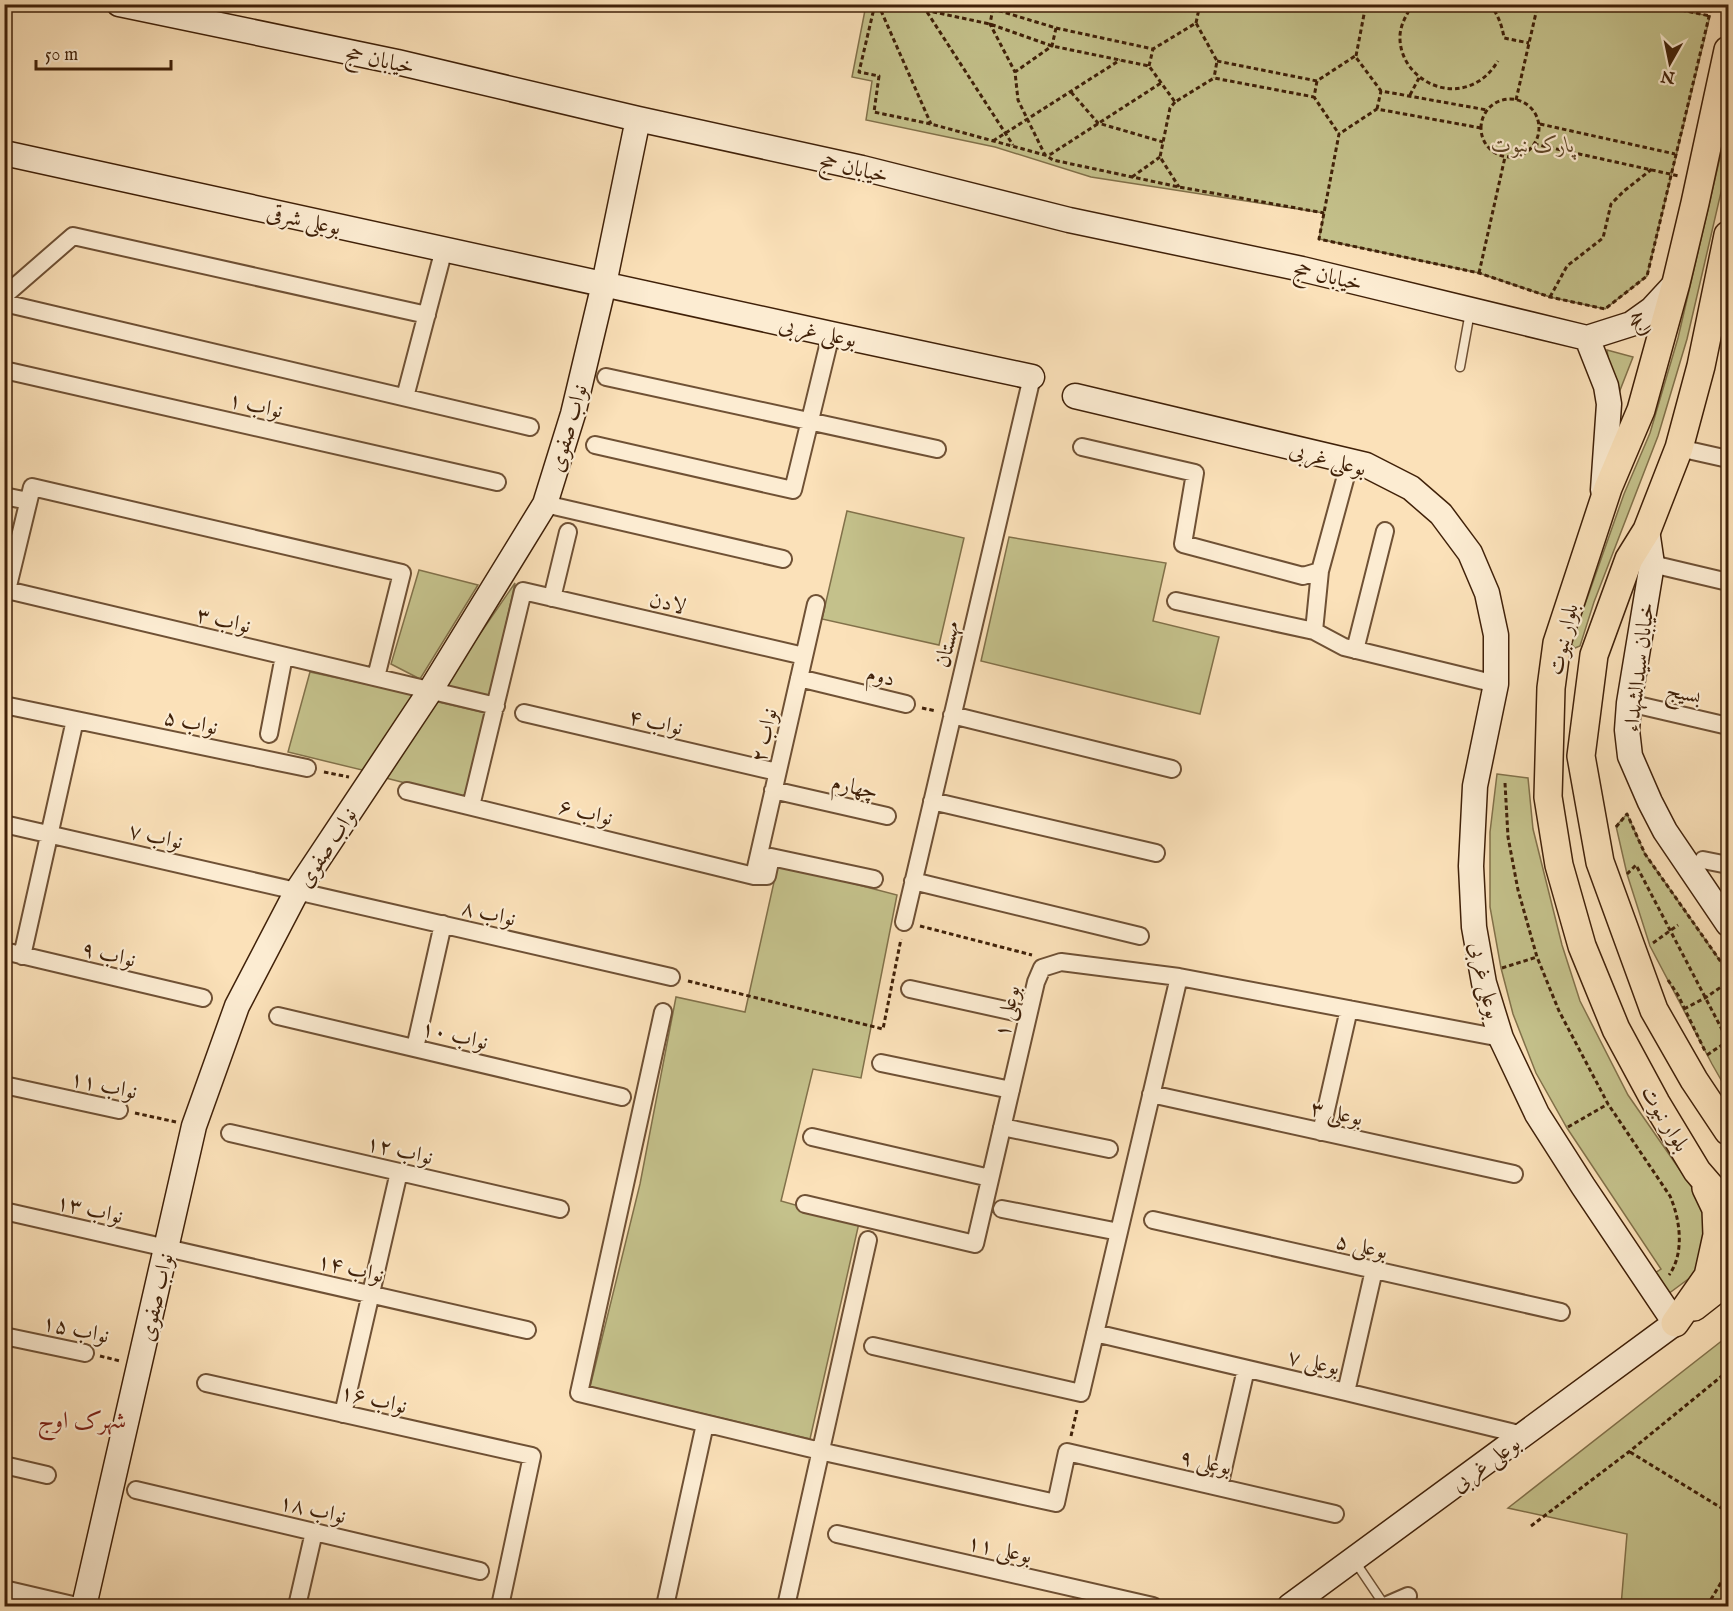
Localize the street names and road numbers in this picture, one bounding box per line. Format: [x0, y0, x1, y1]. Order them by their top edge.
street label: خیابان حج [342, 40, 417, 86]
street label: خیابان حج [815, 147, 891, 194]
street label: بوعلی شرقی [264, 199, 343, 243]
street label: خیابان حج [1289, 255, 1365, 302]
street label: حج [1622, 303, 1654, 340]
street label: بوعلی غربی [776, 311, 859, 356]
street label: نواب صفوی [543, 382, 595, 476]
street label: نواب ۱ [226, 386, 285, 426]
street label: بوعلی غربی [1286, 436, 1369, 485]
street label: لادن [647, 586, 689, 622]
street label: نواب ۳ [194, 601, 253, 641]
street label: بلوار نبوت [1542, 601, 1586, 678]
street label: خیابان سیدالشهداء [1618, 601, 1662, 734]
street label: مهستان [929, 618, 967, 671]
street label: دوم [862, 660, 898, 698]
street label: بسیج [1662, 676, 1704, 715]
street label: نواب ۴ [626, 703, 685, 743]
street label: نواب ۵ [161, 704, 220, 742]
street label: نواب ۲ [745, 706, 785, 765]
street label: چهارم [828, 769, 880, 811]
street label: نواب ۶ [556, 793, 615, 833]
street label: نواب صفوی [291, 803, 364, 893]
street label: نواب ۷ [126, 817, 185, 857]
street label: نواب ۸ [459, 894, 518, 934]
street label: نواب ۹ [79, 935, 138, 975]
street label: بوعلی غربی [1461, 939, 1507, 1022]
street label: بوعلی ۱ [988, 983, 1028, 1040]
street label: نواب ۱۰ [419, 1015, 491, 1057]
street label: نواب ۱۱ [68, 1065, 139, 1107]
street label: بلوار نبوت [1634, 1081, 1695, 1157]
street label: بوعلی ۳ [1308, 1095, 1365, 1134]
street label: نواب ۱۲ [364, 1130, 436, 1172]
street label: نواب ۱۳ [54, 1189, 126, 1231]
street label: بوعلی ۵ [1333, 1227, 1390, 1267]
street label: نواب ۱۴ [315, 1248, 387, 1290]
street label: نواب صفوی [133, 1251, 181, 1344]
street label: نواب ۱۵ [40, 1309, 111, 1351]
street label: بوعلی ۷ [1285, 1343, 1342, 1383]
street label: نواب ۱۶ [338, 1379, 410, 1421]
street label: بوعلی غربی [1446, 1430, 1527, 1500]
street label: بوعلی ۹ [1177, 1443, 1234, 1483]
street label: نواب ۱۸ [277, 1489, 349, 1531]
street label: بوعلی ۱۱ [964, 1529, 1035, 1572]

